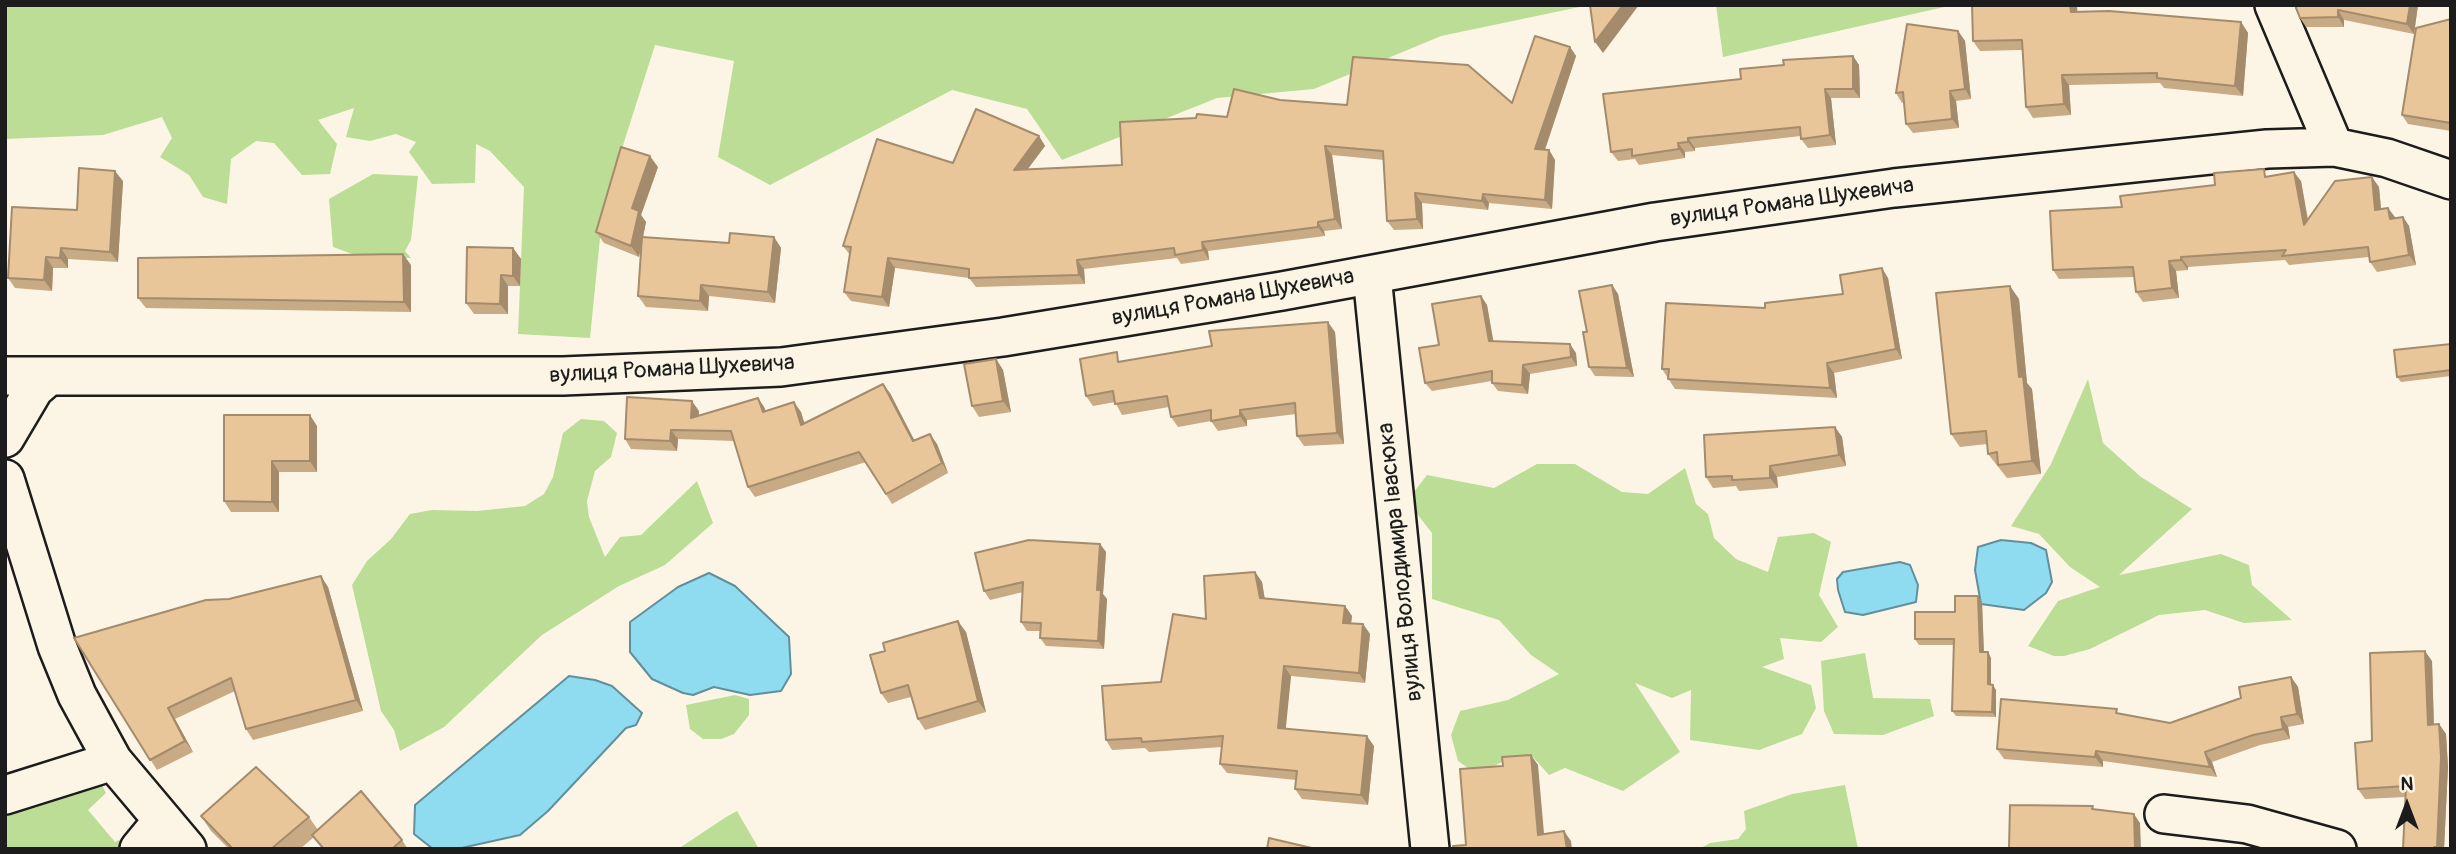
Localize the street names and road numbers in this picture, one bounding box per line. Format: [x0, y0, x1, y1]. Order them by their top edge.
street label: вулиця Романа Шухевича [1668, 172, 1916, 234]
street label: вулиця Романа Шухевича [1110, 263, 1356, 333]
street label: вулиця Романа Шухевича [549, 350, 795, 390]
street label: вулиця Володимира Івасюка [1373, 421, 1429, 703]

